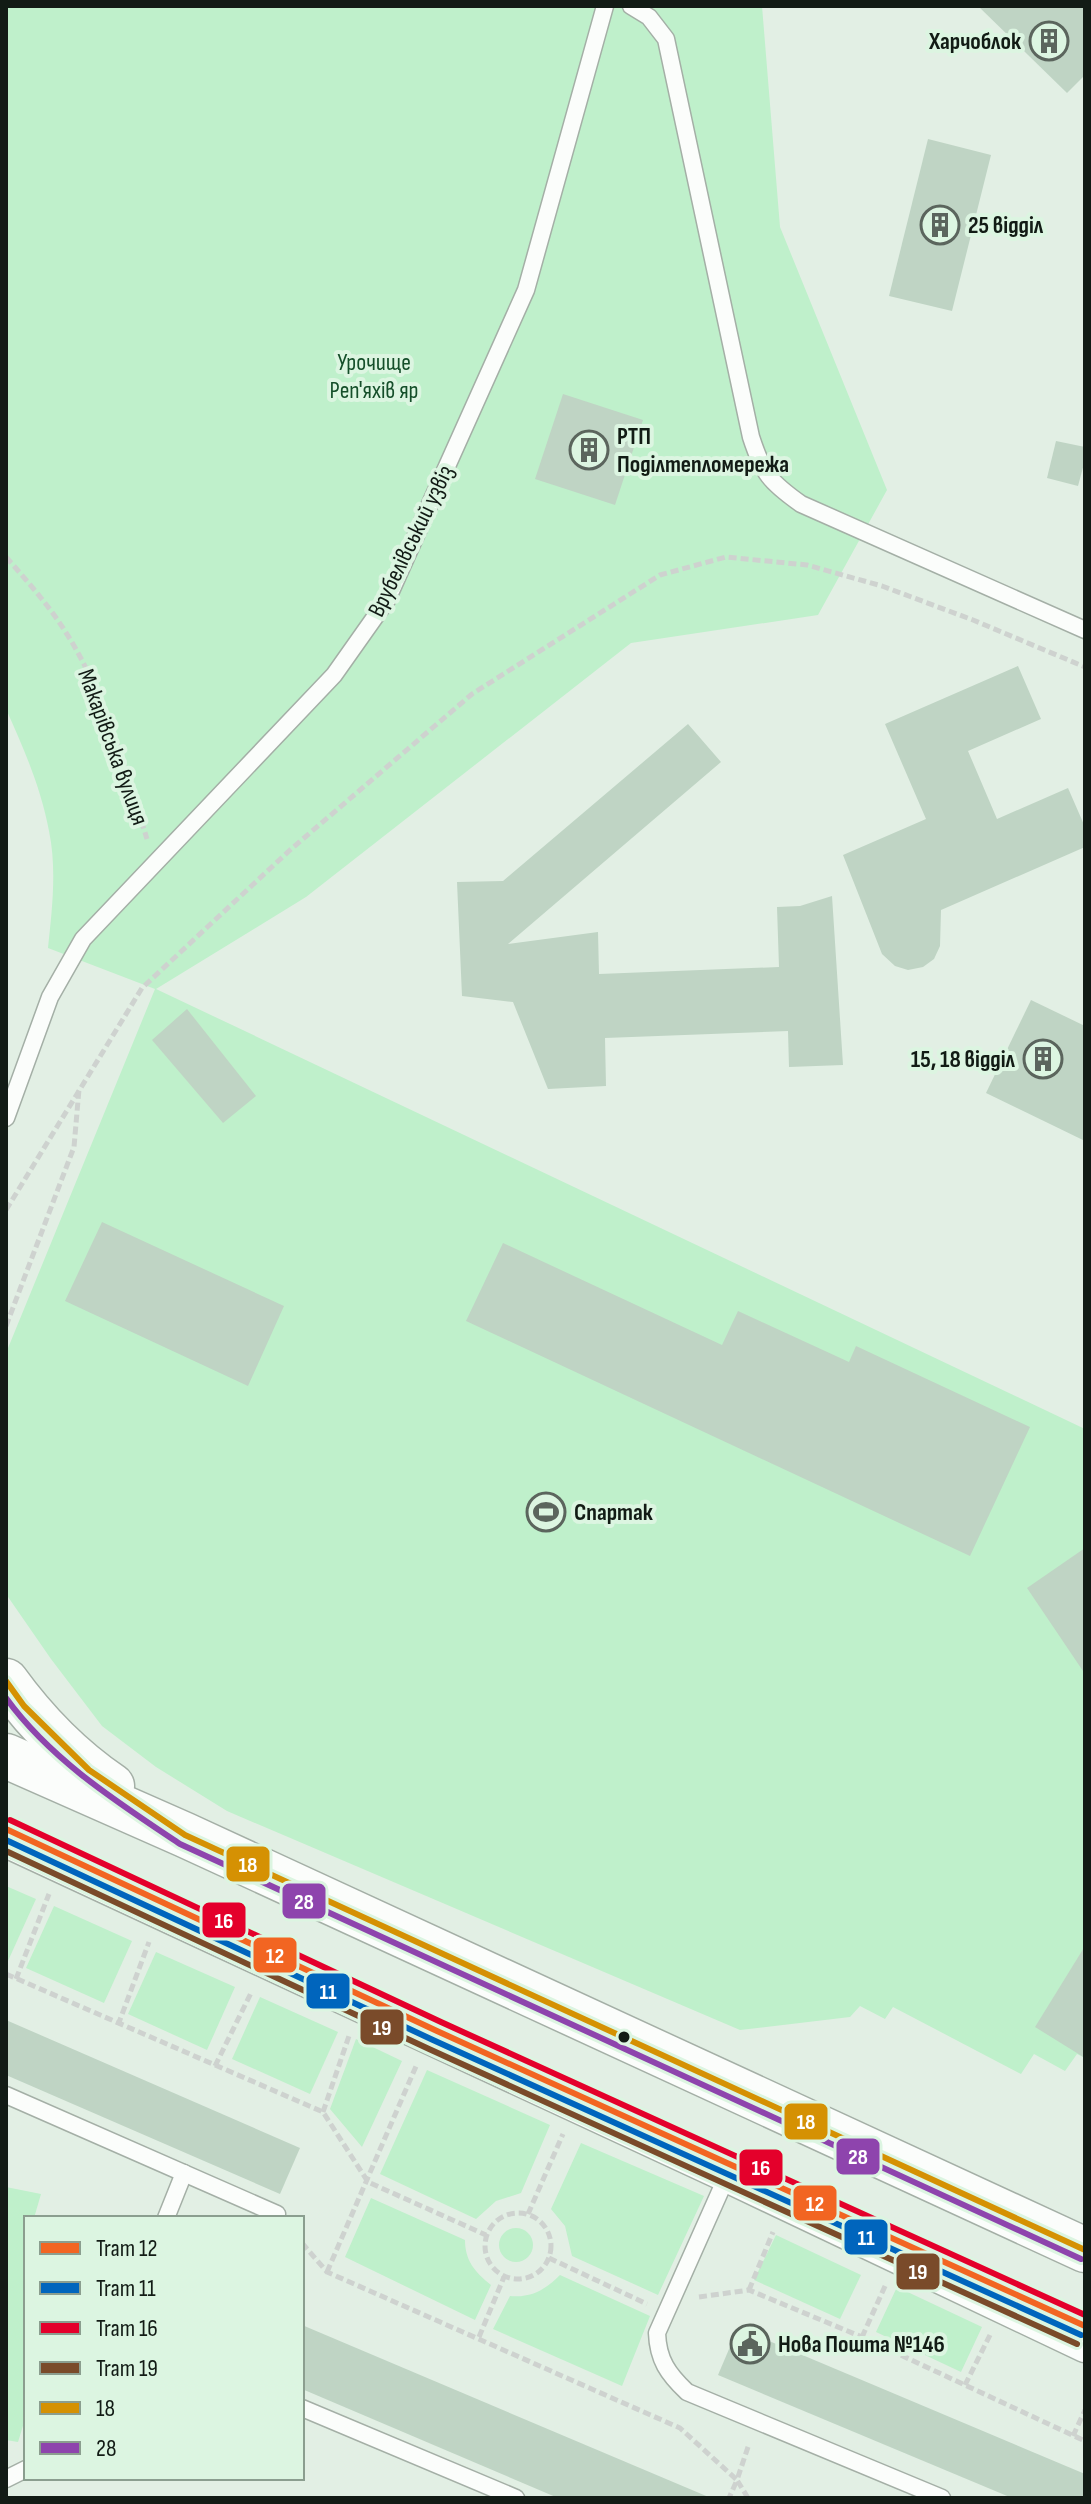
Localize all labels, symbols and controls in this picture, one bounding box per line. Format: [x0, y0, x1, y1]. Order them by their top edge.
building icon: Харчоблок [1028, 20, 1070, 62]
place label: Харчоблок [928, 27, 1022, 56]
building icon: 25 відділ [919, 204, 961, 246]
place label: 25 відділ [968, 211, 1044, 240]
park label: Урочище Реп'яхів яр [330, 348, 418, 405]
place label: РТП Поділтепломережа [617, 422, 789, 479]
building icon: РТП Поділтепломережа [568, 429, 610, 471]
street label: Врубелівський узвіз [362, 460, 460, 622]
street label: Макарівська вулиця [71, 665, 155, 829]
building icon: 15, 18 відділ [1022, 1038, 1064, 1080]
place label: 15, 18 відділ [911, 1045, 1016, 1074]
sports icon: Спартак [525, 1491, 567, 1533]
place label: Спартак [574, 1498, 654, 1527]
line badge: 18 [225, 1845, 271, 1883]
text: 18 [238, 1852, 258, 1879]
line badge: 28 [281, 1882, 327, 1920]
text: 28 [294, 1889, 314, 1916]
line badge: 16 [201, 1901, 247, 1939]
text: 16 [215, 1908, 234, 1935]
line badge: 12 [252, 1936, 298, 1974]
text: 12 [266, 1943, 284, 1970]
line badge: 11 [305, 1972, 351, 2010]
text: 11 [319, 1979, 337, 2006]
line badge: 19 [359, 2008, 405, 2046]
text: 19 [372, 2015, 392, 2042]
unlabelled marker [616, 2029, 632, 2045]
line badge: 18 [783, 2102, 829, 2141]
text: 18 [796, 2109, 816, 2136]
line badge: 28 [835, 2137, 881, 2176]
text: 28 [848, 2144, 868, 2171]
line badge: 16 [738, 2148, 784, 2187]
text: 16 [752, 2155, 771, 2182]
line badge: 12 [792, 2184, 838, 2222]
text: 12 [806, 2191, 824, 2218]
legend [24, 2216, 304, 2480]
line badge: 11 [843, 2218, 889, 2256]
text: 11 [857, 2225, 875, 2252]
text: Tram 12 [96, 2234, 158, 2263]
line badge: 19 [895, 2252, 941, 2291]
text: 19 [908, 2259, 928, 2286]
text: Tram 11 [96, 2274, 156, 2303]
text: Tram 16 [96, 2314, 158, 2343]
public building icon: Нова Пошта №146 [729, 2323, 771, 2365]
place label: Нова Пошта №146 [778, 2330, 945, 2359]
text: Tram 19 [96, 2354, 158, 2383]
text: 18 [96, 2394, 115, 2423]
text: 28 [96, 2434, 116, 2463]

